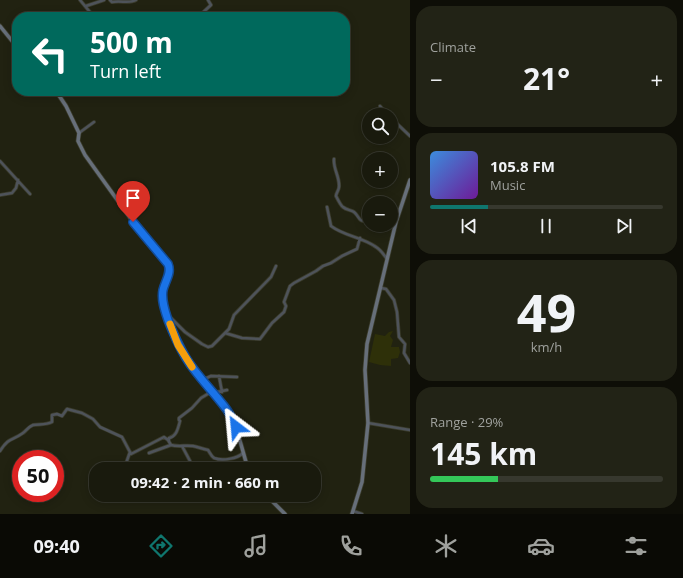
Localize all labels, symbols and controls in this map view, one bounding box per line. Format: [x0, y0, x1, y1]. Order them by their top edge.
text: 500 m [90, 23, 173, 61]
icon: left [24, 28, 76, 80]
text: Climate [430, 38, 476, 56]
text: 21° [523, 58, 570, 99]
text: Turn left [90, 59, 161, 83]
text: − [430, 64, 443, 94]
text: + [650, 64, 663, 94]
map controls [362, 108, 398, 232]
button: search [362, 108, 398, 144]
button: + [362, 152, 398, 188]
text: 105.8 FM [490, 156, 555, 176]
text: Music [490, 176, 525, 194]
pin [116, 181, 150, 222]
icon: arrive [122, 187, 144, 209]
button: − [362, 196, 398, 232]
icon: previous [458, 215, 480, 237]
icon: pause [535, 215, 557, 237]
icon: next [613, 215, 635, 237]
text: 49 [517, 276, 576, 347]
text: km/h [531, 338, 562, 356]
position arrow [215, 406, 257, 448]
text: Range · 29% [430, 413, 503, 431]
text: 145 km [430, 433, 537, 474]
speed limit sign: 50 [12, 450, 64, 502]
text: 09:42 · 2 min · 660 m [131, 472, 279, 492]
icon: directions [147, 532, 175, 560]
icon: music [242, 532, 270, 560]
icon: phone [337, 532, 365, 560]
icon: climate [432, 532, 460, 560]
icon: car [527, 532, 555, 560]
icon: filters [622, 532, 650, 560]
text: 09:40 [33, 534, 80, 558]

